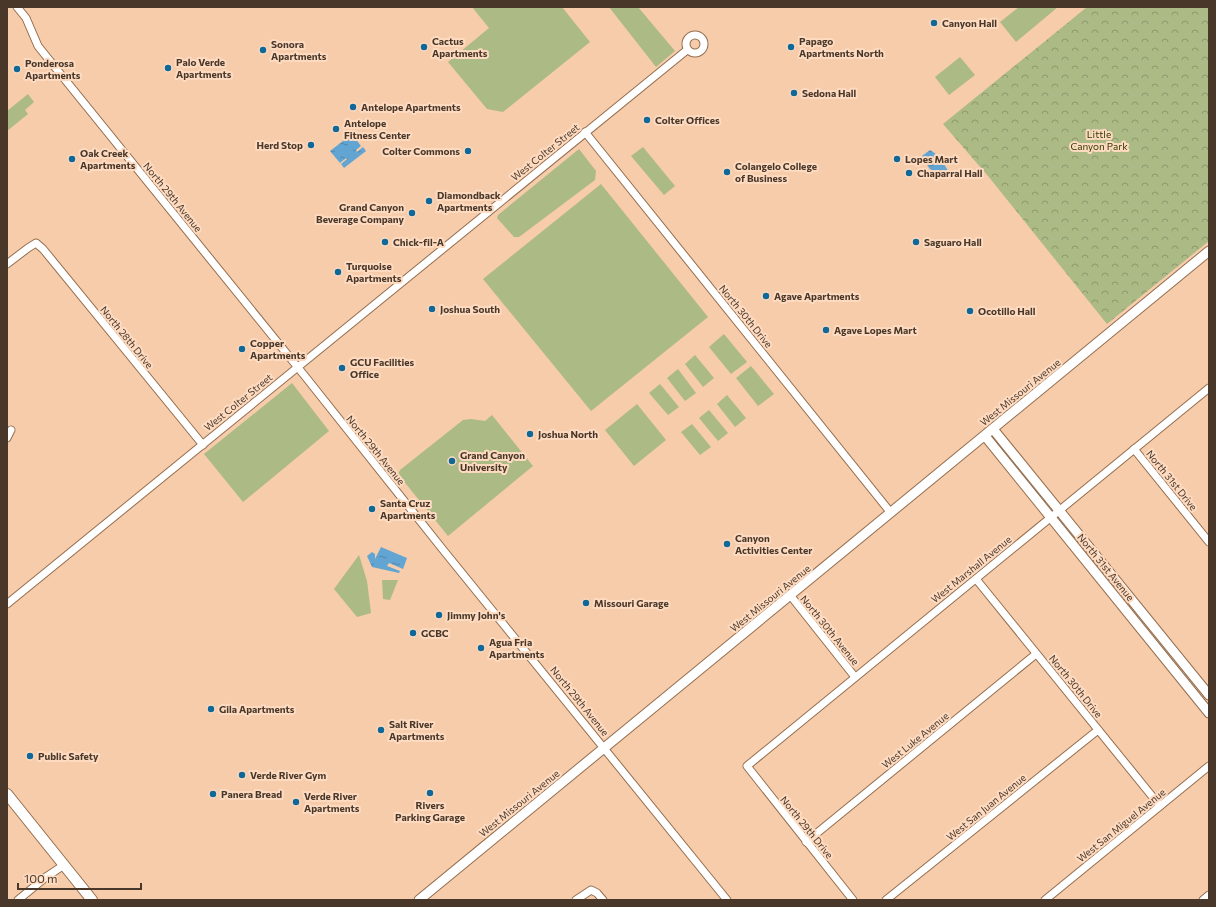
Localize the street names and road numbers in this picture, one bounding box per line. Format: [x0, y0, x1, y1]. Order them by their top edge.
street label: West Colter Street [509, 121, 581, 183]
street label: North 29th Avenue [141, 160, 205, 234]
street label: North 30th Drive [717, 282, 775, 350]
street label: North 28th Drive [98, 303, 156, 371]
street label: West Missouri Avenue [977, 356, 1063, 428]
street label: West Colter Street [202, 371, 274, 433]
street label: North 29th Avenue [344, 413, 408, 487]
street label: North 31st Drive [1144, 447, 1200, 513]
street label: North 31st Avenue [1075, 531, 1137, 603]
street label: West Marshall Avenue [928, 533, 1014, 605]
street label: West Missouri Avenue [727, 562, 813, 634]
street label: North 30th Avenue [798, 593, 862, 667]
street label: North 30th Drive [1047, 652, 1105, 720]
street label: North 29th Avenue [548, 664, 612, 738]
street label: West Luke Avenue [879, 709, 951, 771]
street label: West Missouri Avenue [476, 767, 562, 839]
street label: West San Juan Avenue [944, 771, 1028, 843]
street label: West San Miguel Avenue [1074, 786, 1168, 864]
street label: North 29th Drive [778, 793, 836, 861]

